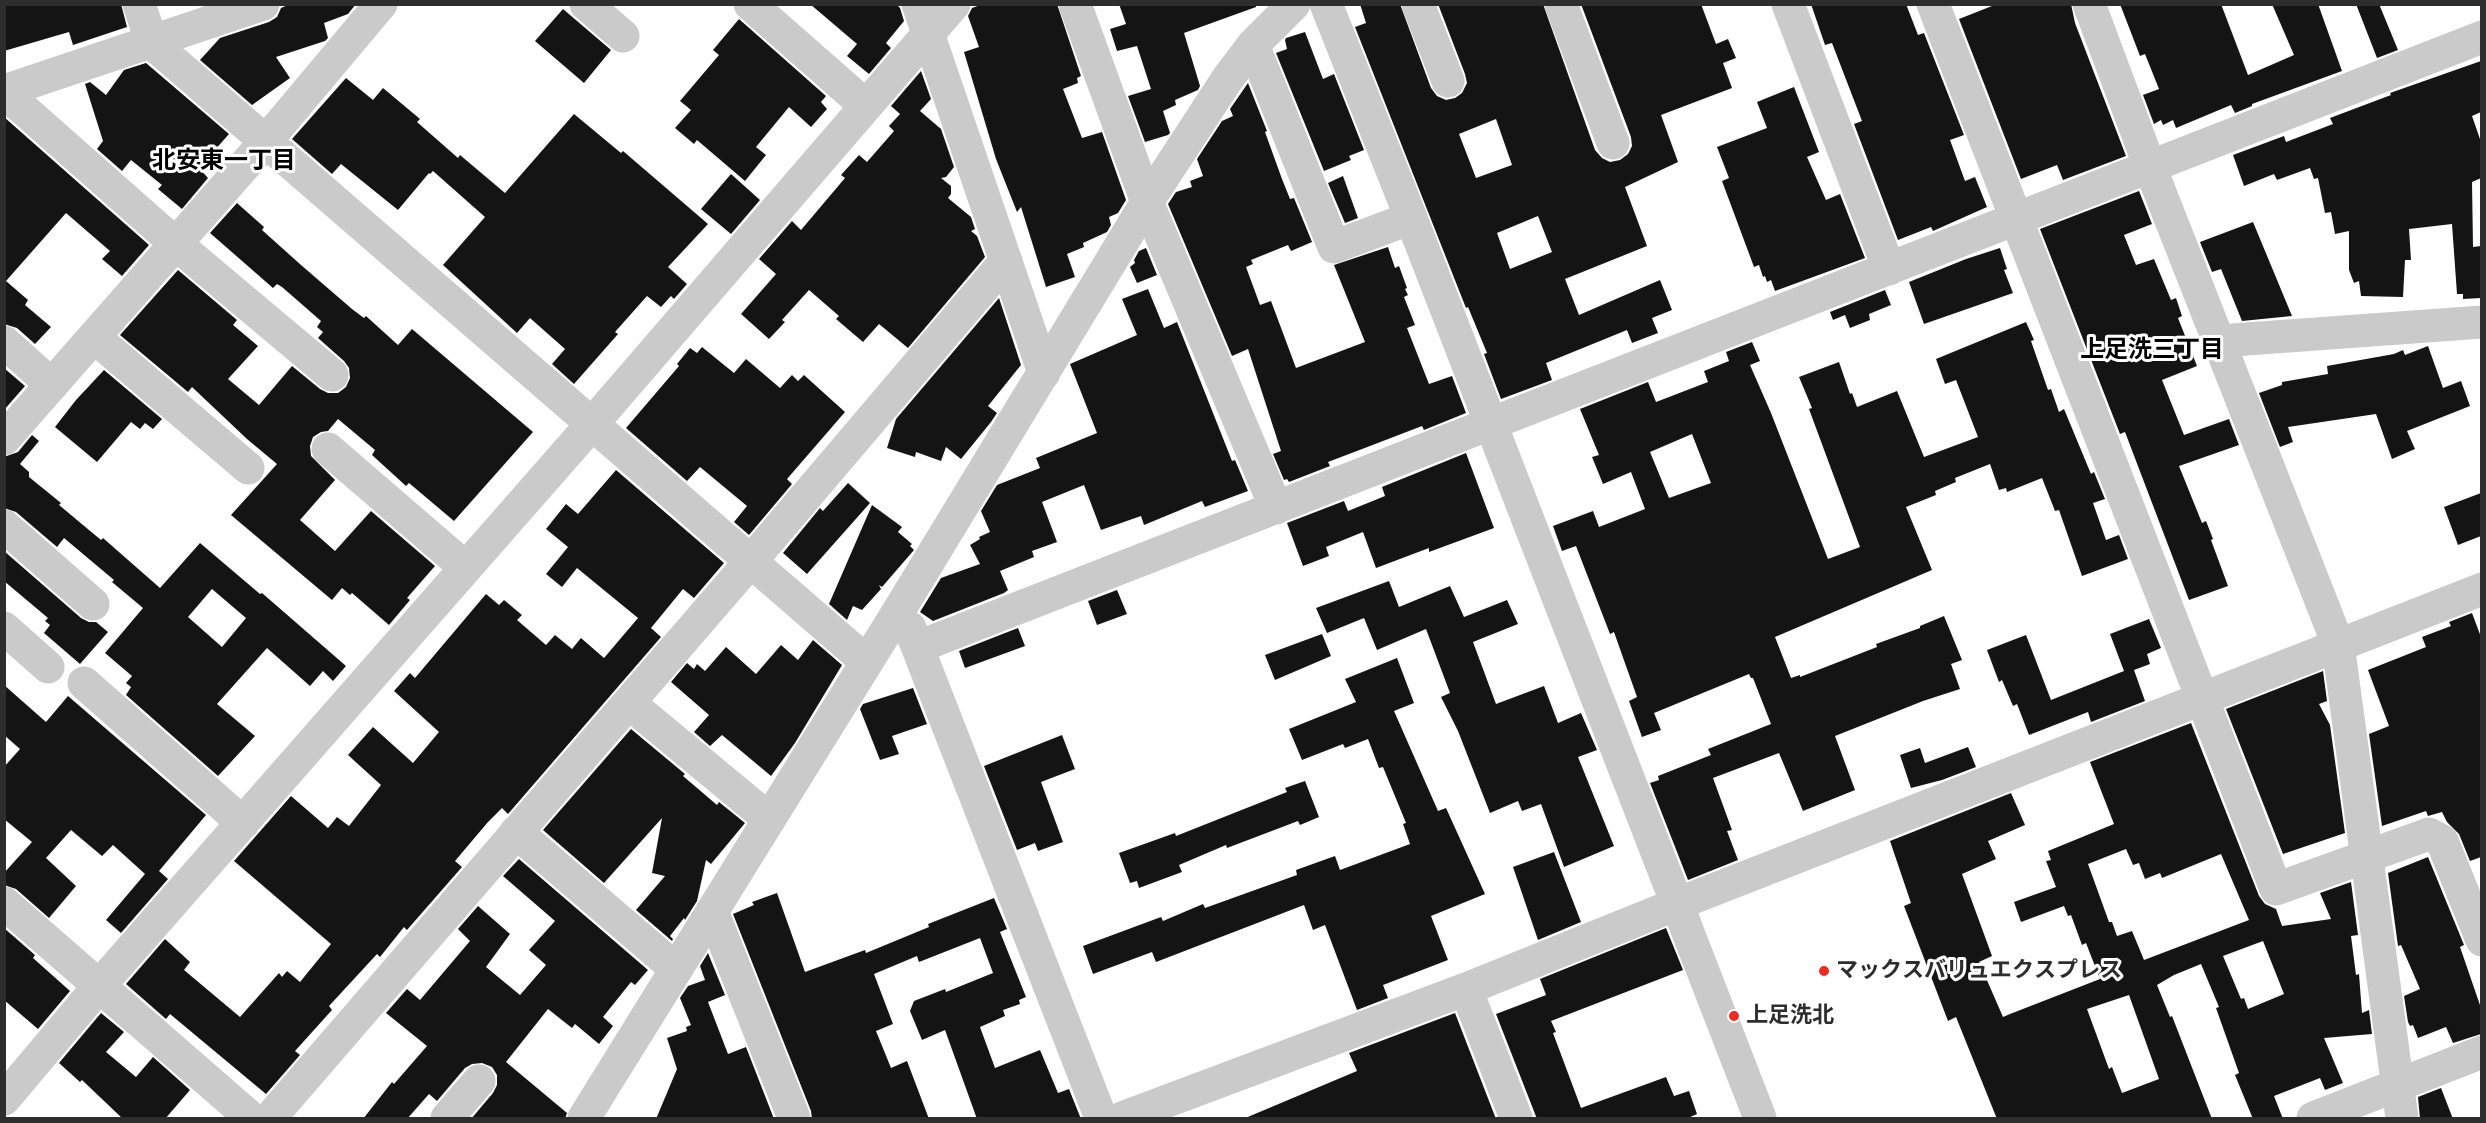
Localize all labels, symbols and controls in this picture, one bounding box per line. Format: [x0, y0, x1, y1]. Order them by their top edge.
district label: 北安東一丁目 [152, 147, 296, 175]
district label: 上足洗三丁目 [2080, 336, 2224, 364]
place label: マックスバリュエクスプレス [1836, 958, 2122, 984]
marker: マックスバリュエクスプレス [1817, 964, 1831, 978]
place label: 上足洗北 [1746, 1003, 1834, 1029]
marker: 上足洗北 [1727, 1009, 1741, 1023]

